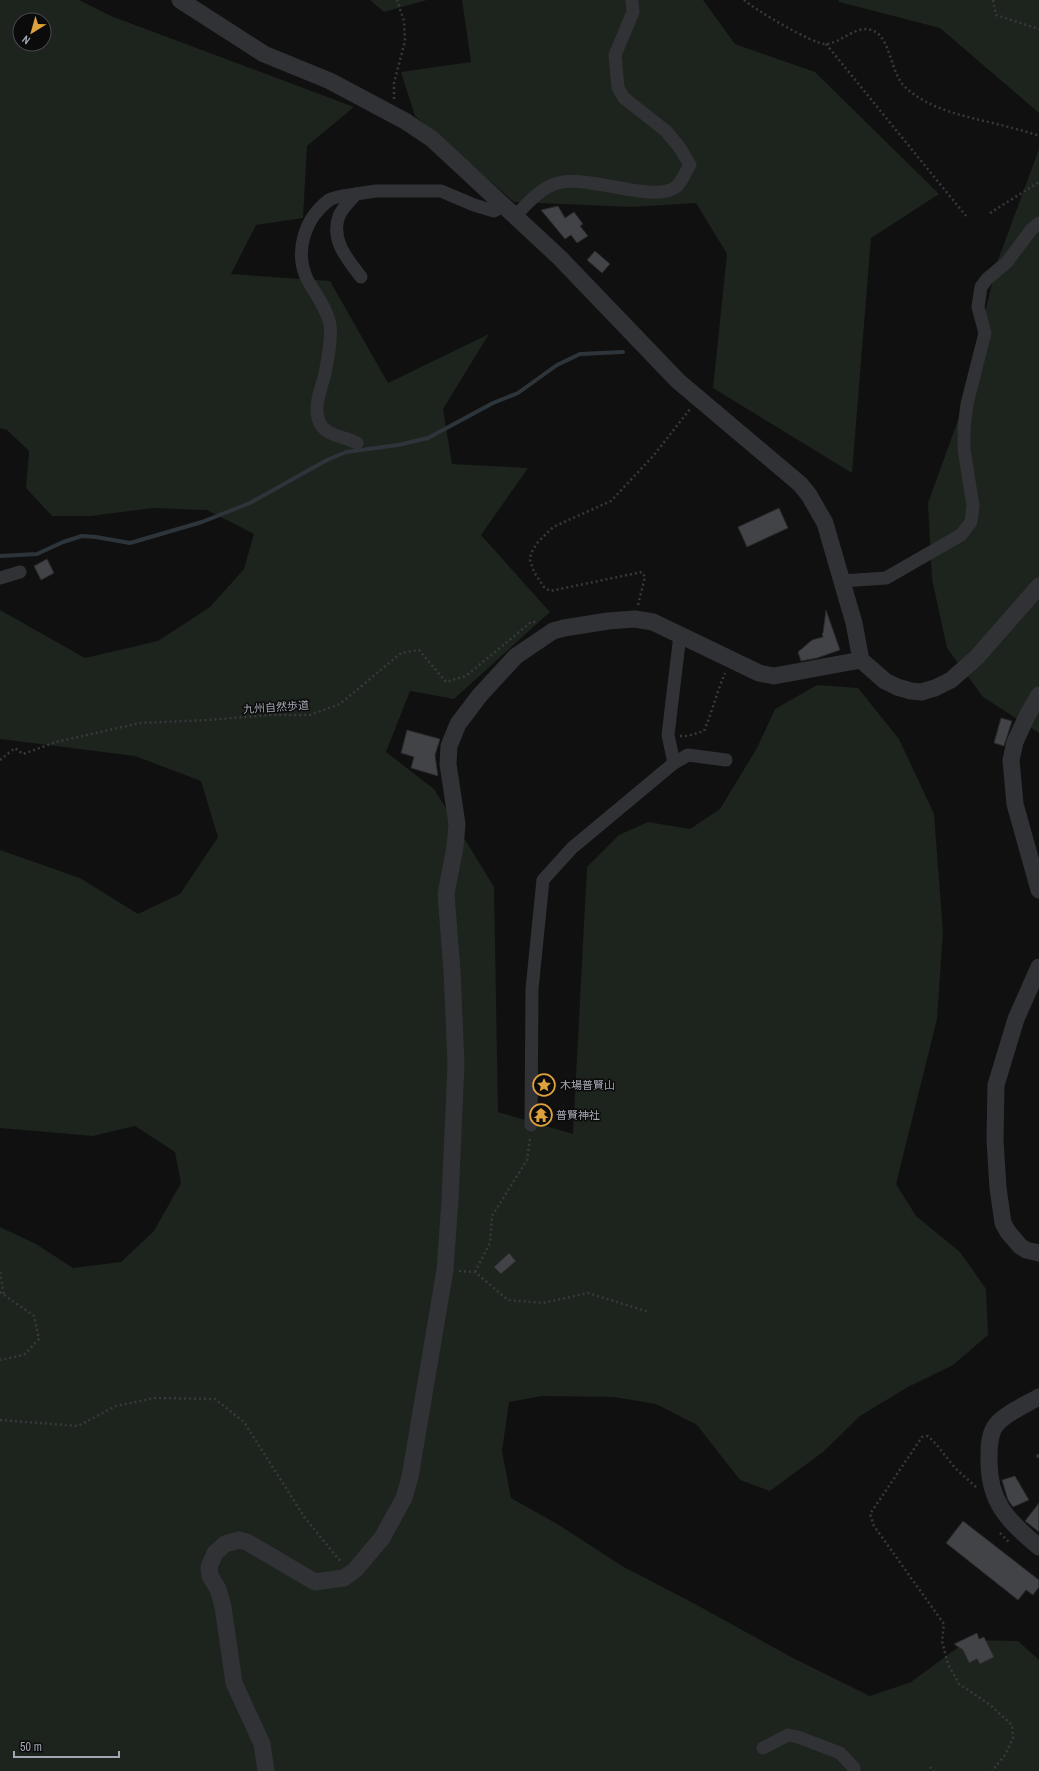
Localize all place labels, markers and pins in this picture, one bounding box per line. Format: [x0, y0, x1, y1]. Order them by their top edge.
place icon: 木場普賢山 [531, 1072, 557, 1098]
place label: 木場普賢山 [560, 1078, 615, 1092]
temple icon: 普賢神社 [528, 1102, 554, 1128]
place label: 普賢神社 [556, 1108, 600, 1122]

